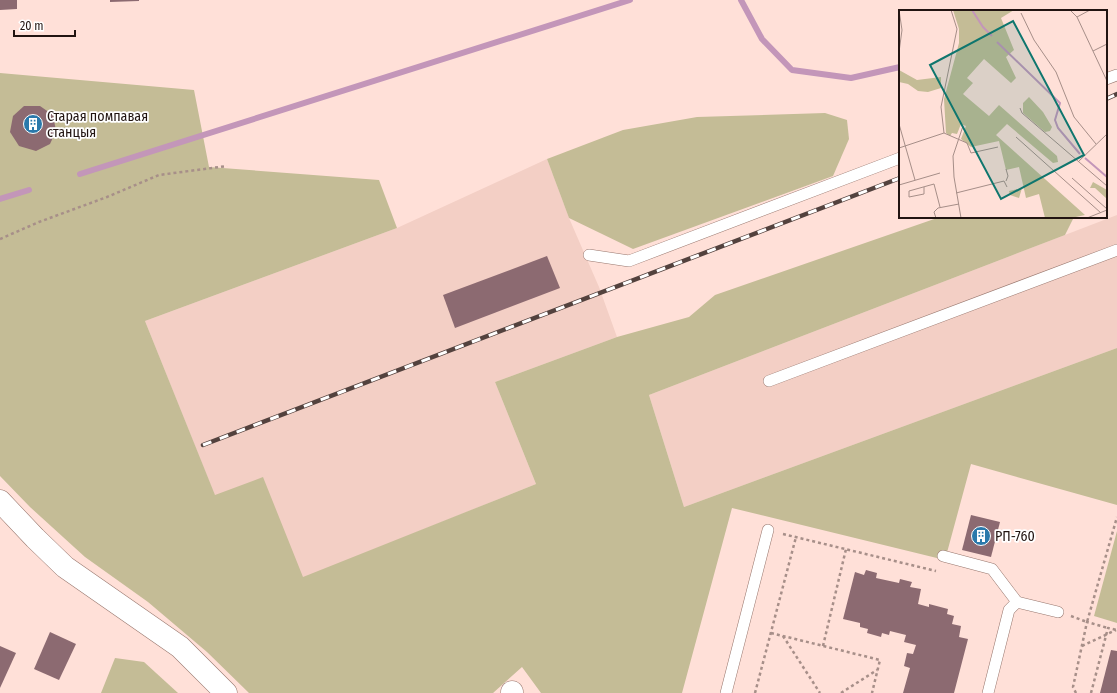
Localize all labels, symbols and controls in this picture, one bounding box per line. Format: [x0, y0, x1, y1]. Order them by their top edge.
inset map [899, 10, 1107, 218]
scale bar [14, 12, 75, 38]
text: 20 m [20, 19, 44, 33]
place label: Старая помпавая станцыя [47, 108, 148, 141]
building icon: Старая помпавая станцыя [22, 113, 44, 135]
building icon: РП-760 [970, 525, 992, 547]
place label: РП-760 [995, 528, 1035, 545]

